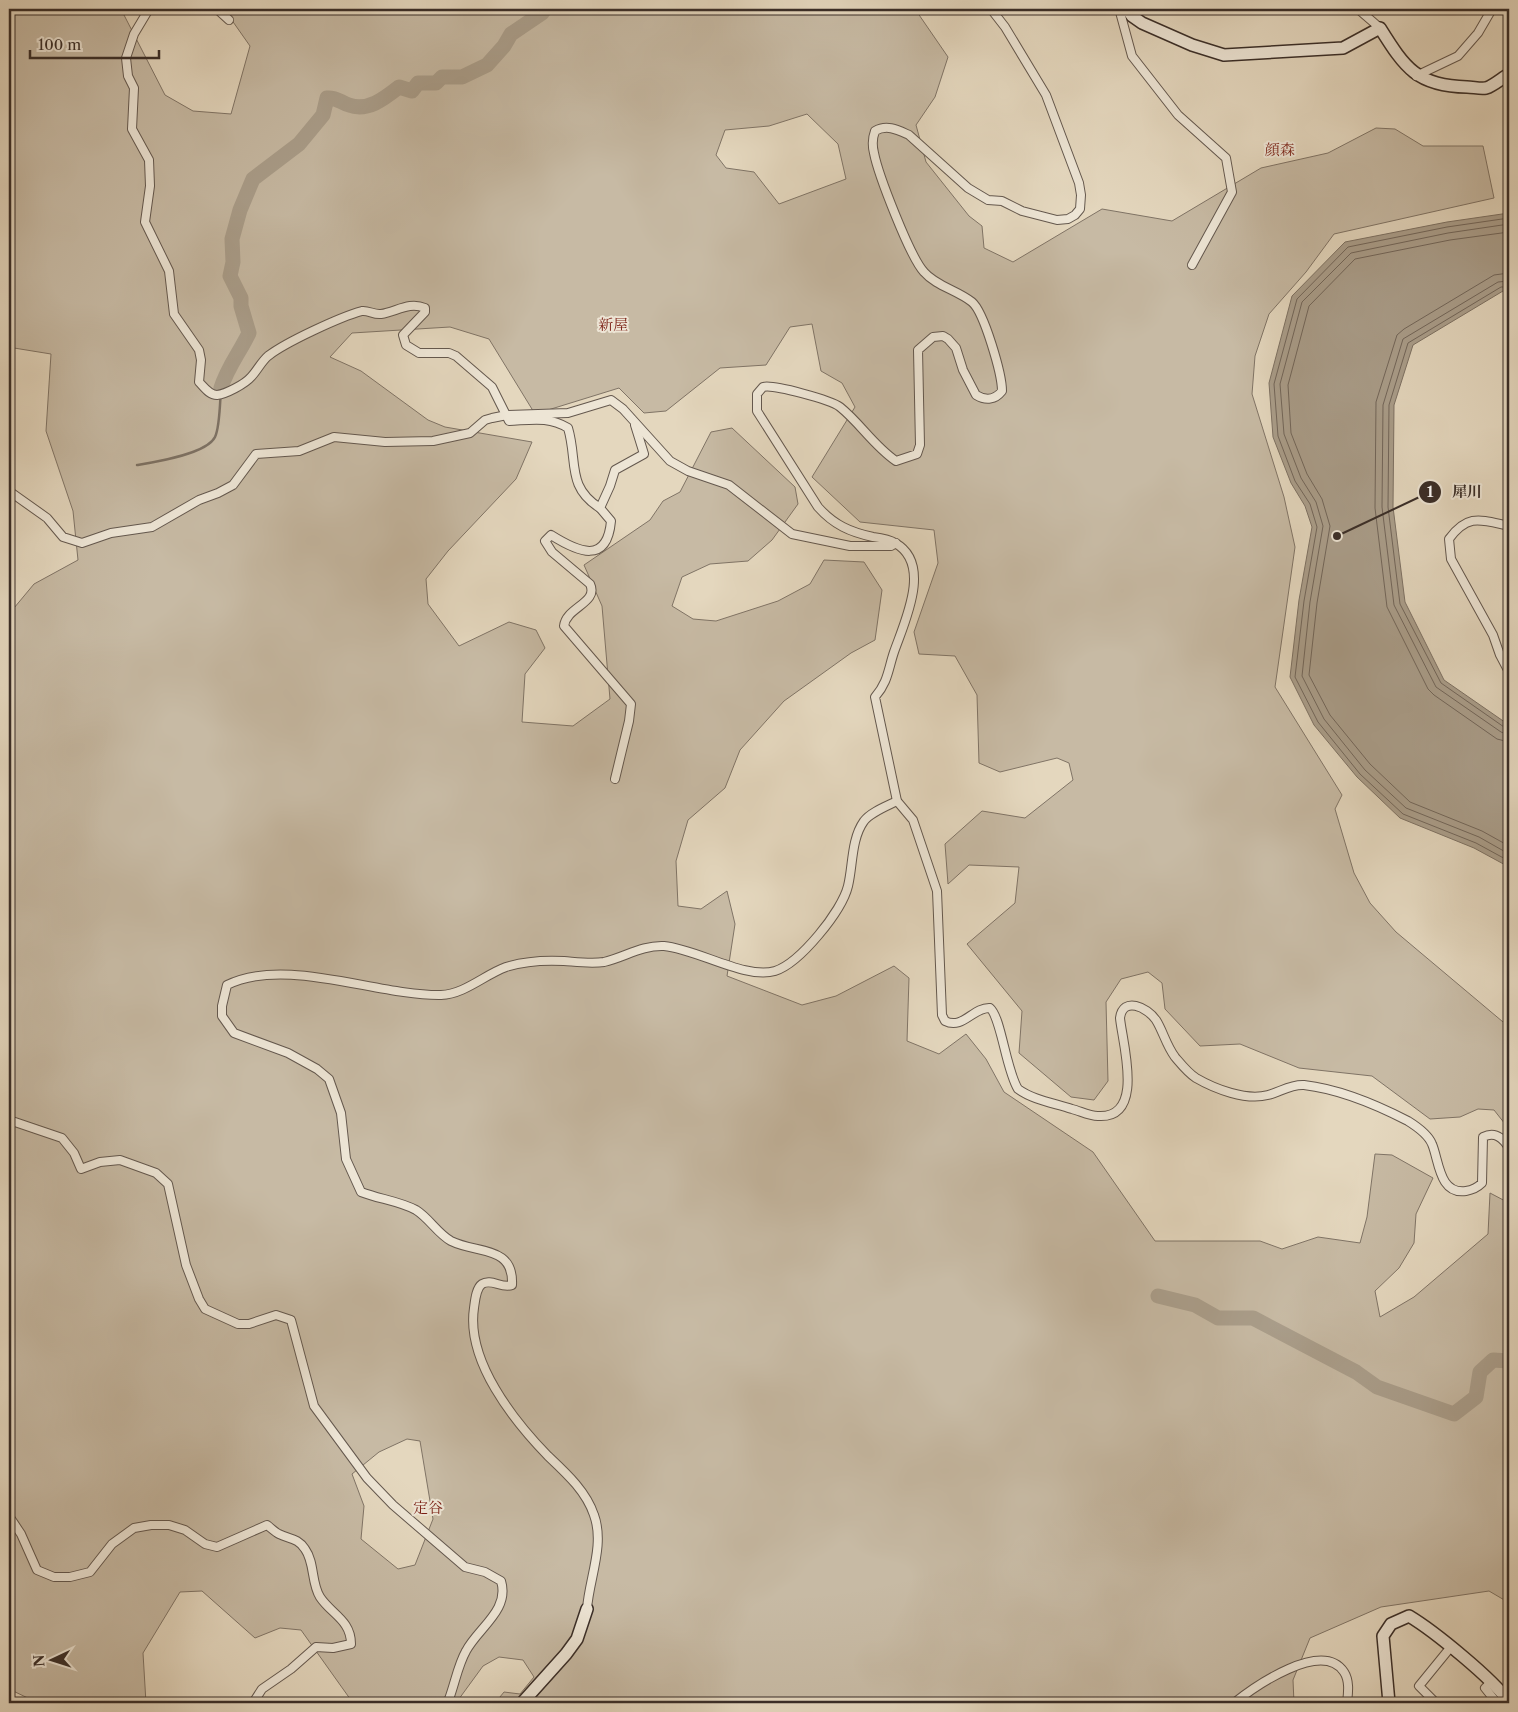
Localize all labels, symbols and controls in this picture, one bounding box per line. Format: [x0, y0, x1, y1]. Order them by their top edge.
scale bar [30, 28, 159, 60]
text: 100 m [38, 35, 81, 54]
district label: 顔森 [1265, 140, 1295, 159]
district label: 新屋 [598, 315, 628, 334]
callout: 犀川 [1417, 477, 1492, 507]
text: 1 [1427, 482, 1434, 501]
text: 犀川 [1452, 482, 1482, 501]
district label: 定谷 [413, 1498, 443, 1517]
north arrow [28, 1634, 78, 1684]
text: N [30, 1654, 48, 1668]

